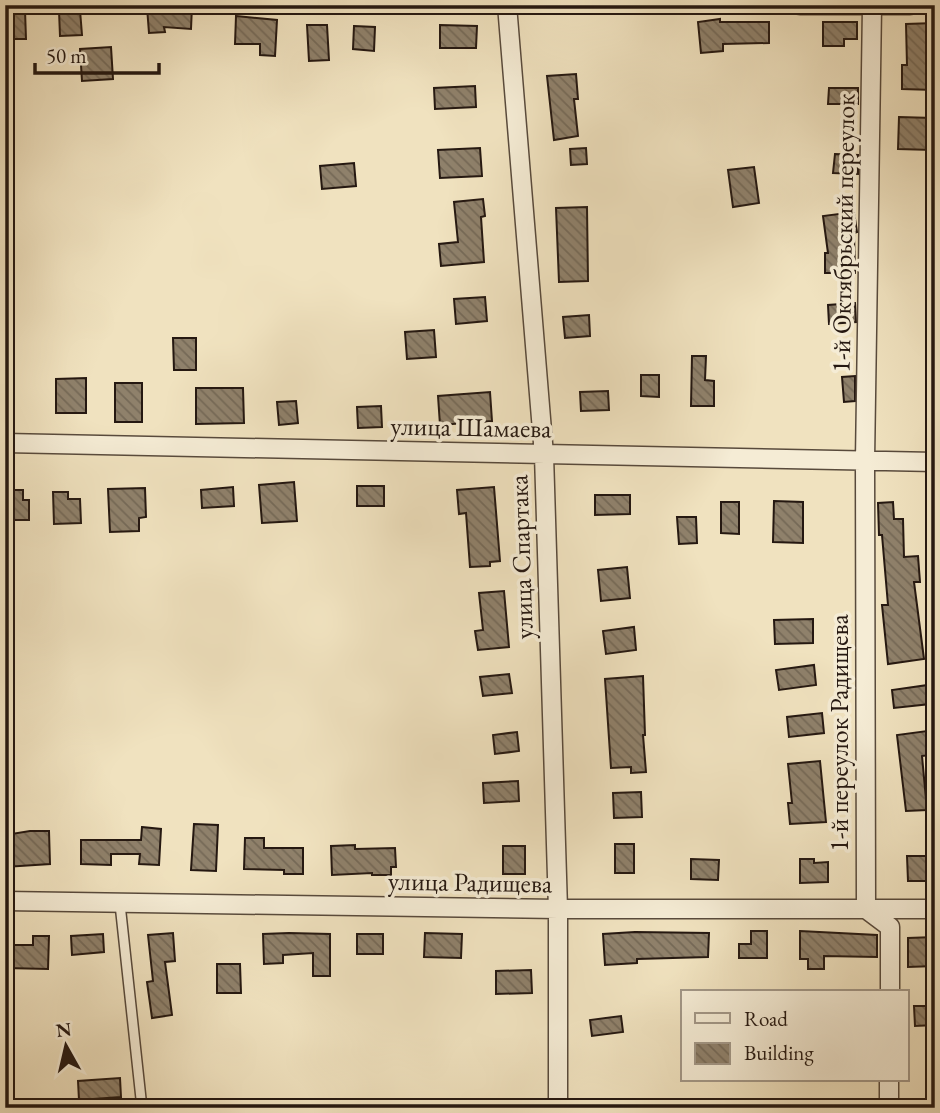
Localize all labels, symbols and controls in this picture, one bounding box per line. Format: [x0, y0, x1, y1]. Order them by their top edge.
scale bar [35, 32, 159, 76]
text: 50 m [46, 42, 87, 69]
street label: 1-й Октябрьский переулок [824, 92, 862, 373]
street label: улица Шамаева [390, 409, 553, 445]
street label: улица Спартака [501, 473, 541, 640]
street label: 1-й переулок Радищева [822, 614, 856, 852]
street label: улица Радищева [387, 864, 553, 900]
legend [681, 990, 908, 1082]
text: Road [744, 1005, 788, 1032]
north arrow [32, 1012, 102, 1082]
text: N [54, 1016, 74, 1043]
text: Building [744, 1039, 814, 1066]

